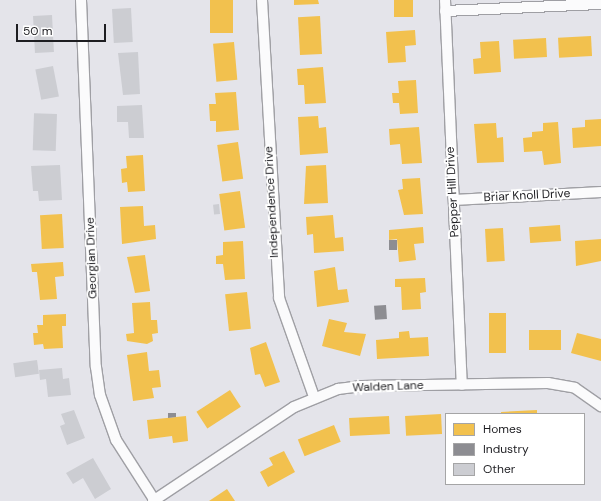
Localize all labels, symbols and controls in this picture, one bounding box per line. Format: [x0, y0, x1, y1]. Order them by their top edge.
scale bar [18, 16, 108, 42]
text: 50 m [23, 23, 52, 39]
street label: Independence Drive [262, 146, 282, 258]
street label: Pepper Hill Drive [443, 146, 463, 238]
street label: Briar Knoll Drive [483, 187, 571, 205]
street label: Georgian Drive [83, 217, 101, 299]
street label: Walden Lane [352, 379, 424, 395]
legend [445, 413, 585, 485]
text: Homes [483, 421, 522, 437]
text: Industry [483, 441, 529, 457]
text: Other [483, 461, 515, 477]

